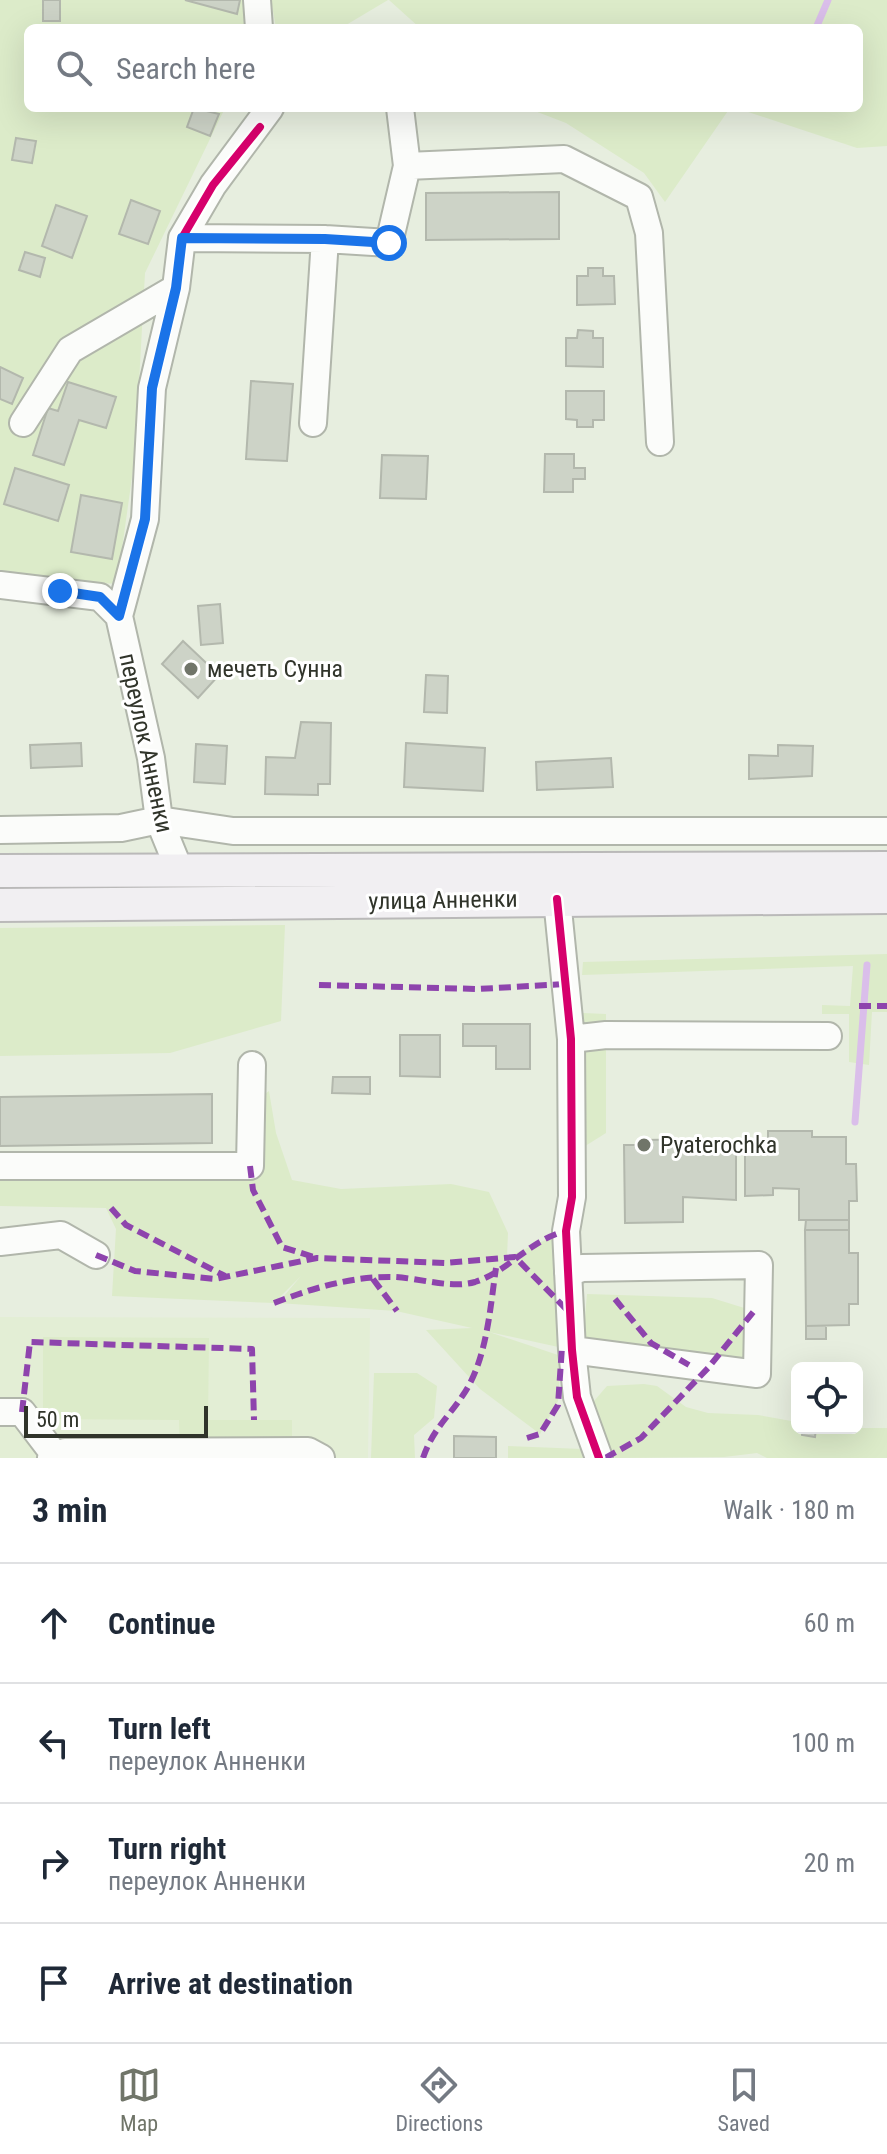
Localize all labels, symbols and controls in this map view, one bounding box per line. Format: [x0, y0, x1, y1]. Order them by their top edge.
search box [24, 24, 863, 112]
icon: search [52, 46, 96, 90]
text: Search here [116, 51, 256, 86]
route start [371, 225, 407, 261]
route end [42, 573, 78, 609]
street label: переулок Анненки [113, 651, 179, 835]
place label: мечеть Сунна [207, 655, 343, 683]
marker: мечеть Сунна [182, 660, 200, 678]
street label: улица Анненки [368, 885, 518, 915]
place label: Pyaterochka [660, 1131, 777, 1159]
marker: Pyaterochka [635, 1136, 653, 1154]
map controls [791, 1362, 863, 1434]
button: locate [791, 1362, 863, 1434]
scale bar [24, 1402, 208, 1438]
text: 50 m [36, 1407, 79, 1432]
text: 3 min [32, 1490, 108, 1530]
text: Walk · 180 m [723, 1495, 855, 1525]
icon: ahead [32, 1601, 76, 1645]
text: Continue [108, 1606, 215, 1641]
text: 60 m [804, 1608, 855, 1638]
text: Turn left [108, 1711, 211, 1746]
icon: left [32, 1721, 76, 1765]
text: 100 m [791, 1728, 855, 1758]
text: переулок Анненки [108, 1746, 306, 1776]
text: Turn right [108, 1831, 226, 1866]
icon: right [32, 1841, 76, 1885]
text: 20 m [804, 1848, 855, 1878]
text: переулок Анненки [108, 1866, 306, 1896]
icon: arrive [32, 1961, 76, 2005]
text: Arrive at destination [108, 1966, 353, 2001]
tab: Map [117, 2063, 161, 2136]
tab: Directions [395, 2063, 483, 2136]
tab: Saved [718, 2063, 770, 2136]

